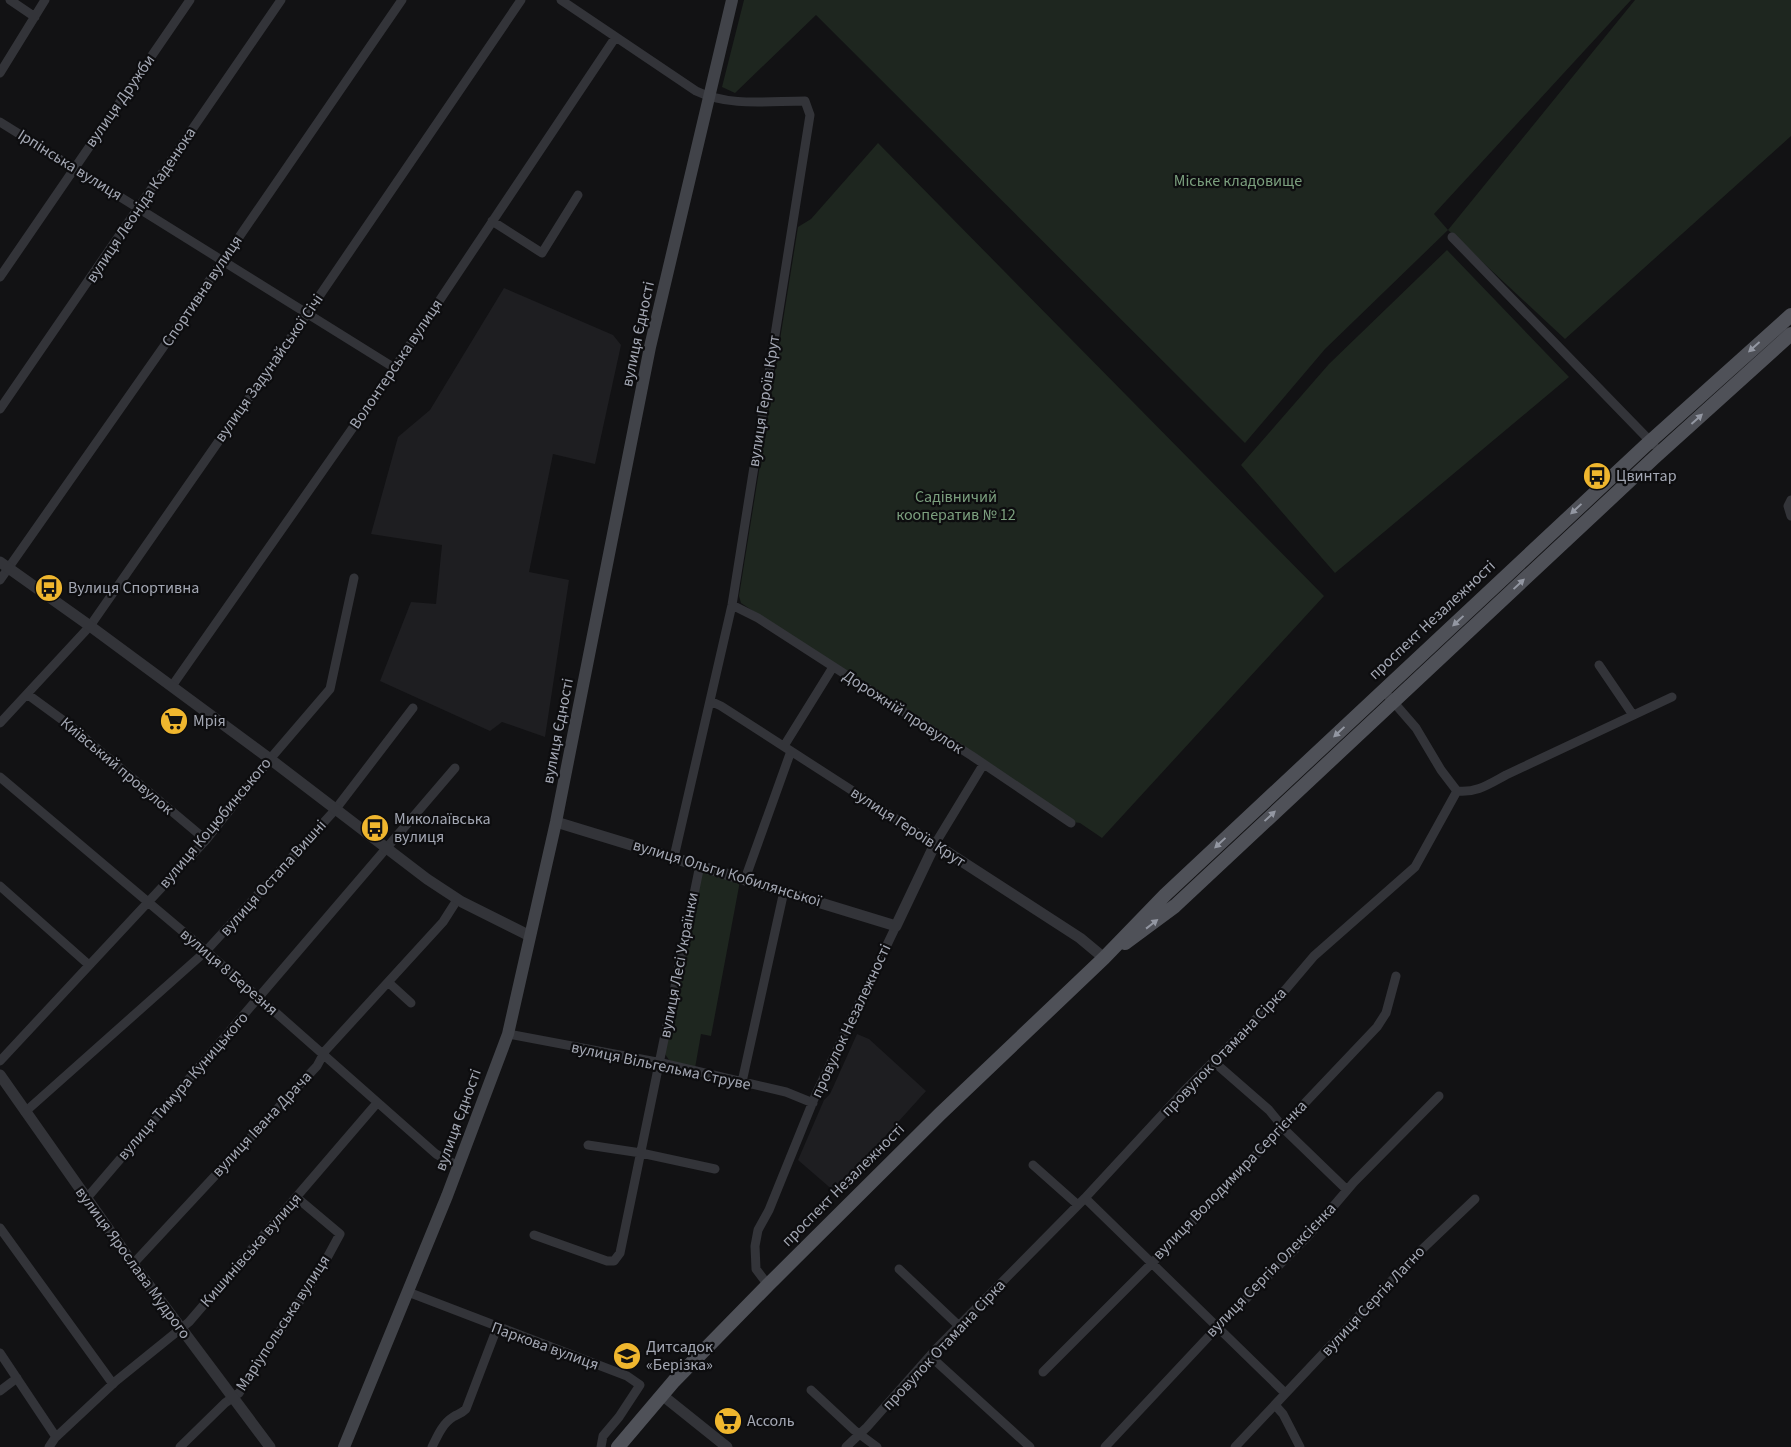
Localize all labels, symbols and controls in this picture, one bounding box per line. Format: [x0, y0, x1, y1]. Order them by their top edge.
street label: вулиця Дружби [80, 50, 160, 152]
street label: вулиця Леоніда Каденюка [81, 123, 201, 287]
street label: Ірпінська вулиця [14, 124, 126, 206]
park label: Міське кладовище [1174, 170, 1302, 192]
street label: Спортивна вулиця [156, 231, 248, 351]
street label: вулиця Єдності [616, 279, 660, 389]
street label: вулиця Задунайської Січі [210, 290, 328, 446]
street label: Волонтерська вулиця [344, 295, 448, 433]
street label: вулиця Героїв Крут [743, 333, 785, 469]
one-way arrow [1749, 341, 1761, 353]
one-way arrow [1690, 413, 1702, 425]
bus stop icon: Цвинтар [1582, 461, 1612, 491]
place label: Цвинтар [1616, 465, 1677, 487]
park label: Садівничий кооператив № 12 [896, 486, 1016, 526]
one-way arrow [1570, 504, 1583, 515]
street label: проспект Незалежності [1364, 555, 1500, 685]
bus stop icon: Вулиця Спортивна [34, 573, 64, 603]
place label: Вулиця Спортивна [68, 577, 199, 599]
one-way arrow [1512, 578, 1524, 590]
one-way arrow [1452, 615, 1464, 627]
street label: Дорожній провулок [838, 665, 968, 759]
street label: вулиця Єдності [537, 676, 579, 786]
supermarket icon: Мрія [159, 706, 189, 736]
place label: Мрія [193, 710, 226, 732]
street label: Київський провулок [56, 712, 178, 820]
one-way arrow [1333, 726, 1345, 738]
street label: вулиця Коцюбинського [154, 753, 276, 893]
street label: вулиця Героїв Крут [846, 781, 970, 873]
place label: Миколаївська вулиця [394, 808, 491, 848]
one-way arrow [1264, 810, 1276, 822]
bus stop icon: Миколаївська вулиця [360, 813, 390, 843]
street label: вулиця Остапа Вишні [215, 815, 331, 941]
street label: вулиця Ольги Кобилянської [630, 834, 825, 912]
one-way arrow [1215, 837, 1227, 849]
street label: вулиця Лесі Українки [654, 890, 704, 1040]
one-way arrow [1145, 919, 1158, 930]
street label: вулиця 8 Березня [175, 923, 283, 1021]
street label: провулок Незалежності [806, 941, 896, 1101]
street label: провулок Отамана Сірка [1156, 982, 1292, 1122]
street label: вулиця Тимура Куницького [112, 1007, 254, 1165]
street label: вулиця Вільгельма Струве [569, 1036, 753, 1096]
street label: вулиця Івана Драча [207, 1066, 317, 1182]
street label: вулиця Єдності [429, 1066, 487, 1174]
street label: вулиця Володимира Сергієнка [1148, 1095, 1312, 1265]
street label: проспект Незалежності [777, 1119, 909, 1251]
street label: вулиця Ярослава Мудрого [70, 1182, 196, 1344]
street label: Кишинівська вулиця [195, 1188, 307, 1312]
street label: вулиця Сергія Олексієнка [1201, 1198, 1341, 1342]
street label: вулиця Сергія Лагно [1316, 1241, 1430, 1361]
street label: Маріупольська вулиця [231, 1251, 335, 1395]
street label: провулок Отамана Сірка [877, 1275, 1011, 1415]
street label: Паркова вулиця [488, 1316, 602, 1376]
place label: Дитсадок «Берізка» [646, 1336, 713, 1376]
school or university icon: Дитсадок «Берізка» [612, 1341, 642, 1371]
supermarket icon: Ассоль [713, 1406, 743, 1436]
place label: Ассоль [747, 1410, 795, 1432]

